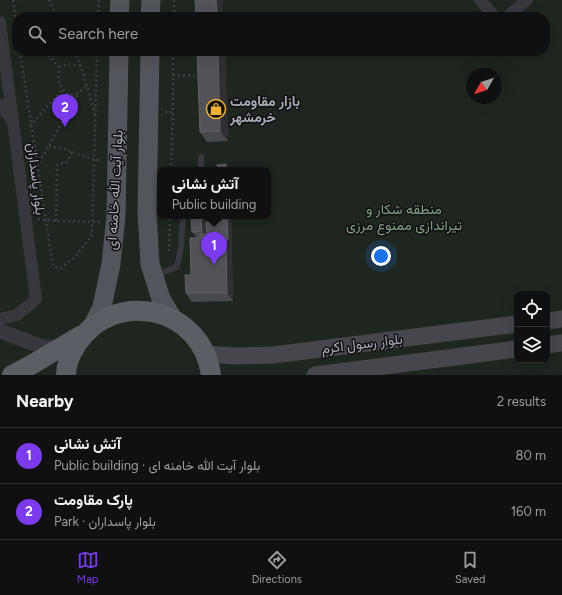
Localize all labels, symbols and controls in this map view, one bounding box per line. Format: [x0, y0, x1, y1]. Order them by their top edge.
search box [12, 12, 550, 56]
icon: search [26, 23, 48, 45]
text: Search here [58, 25, 138, 43]
north arrow [466, 68, 502, 104]
place label: بازار مقاومت خرمشهر [229, 93, 300, 126]
pin: 2 [52, 94, 78, 127]
shop icon: بازار مقاومت خرمشهر [205, 98, 227, 120]
street label: بلوار آیت الله خامنه ای [103, 129, 127, 251]
street label: بلوار پاسداران [22, 142, 49, 216]
popup [157, 167, 271, 219]
text: آتش نشانی [172, 175, 239, 193]
text: Public building [172, 197, 256, 212]
park label: منطقه شکار و تیراندازی ممنوع مرزی [346, 201, 462, 236]
pin: 1 [201, 232, 227, 265]
your location [371, 246, 391, 266]
map controls [514, 291, 550, 363]
button: locate [514, 291, 550, 327]
button: layers [514, 327, 550, 363]
street label: بلوار رسول اکرم [320, 331, 404, 358]
text: Nearby [16, 391, 74, 411]
text: 2 results [497, 394, 546, 409]
text: آتش نشانی [54, 435, 121, 453]
text: 1 [26, 448, 32, 463]
text: 80 m [515, 448, 546, 463]
text: Public building · بلوار آیت الله خامنه ای [54, 458, 260, 473]
text: پارک مقاومت [54, 491, 133, 509]
text: 2 [25, 504, 33, 519]
text: 160 m [511, 504, 546, 519]
text: Park · بلوار پاسداران [54, 514, 156, 529]
tab: Map [77, 549, 99, 586]
tab: Directions [252, 549, 302, 586]
tab: Saved [455, 549, 485, 586]

